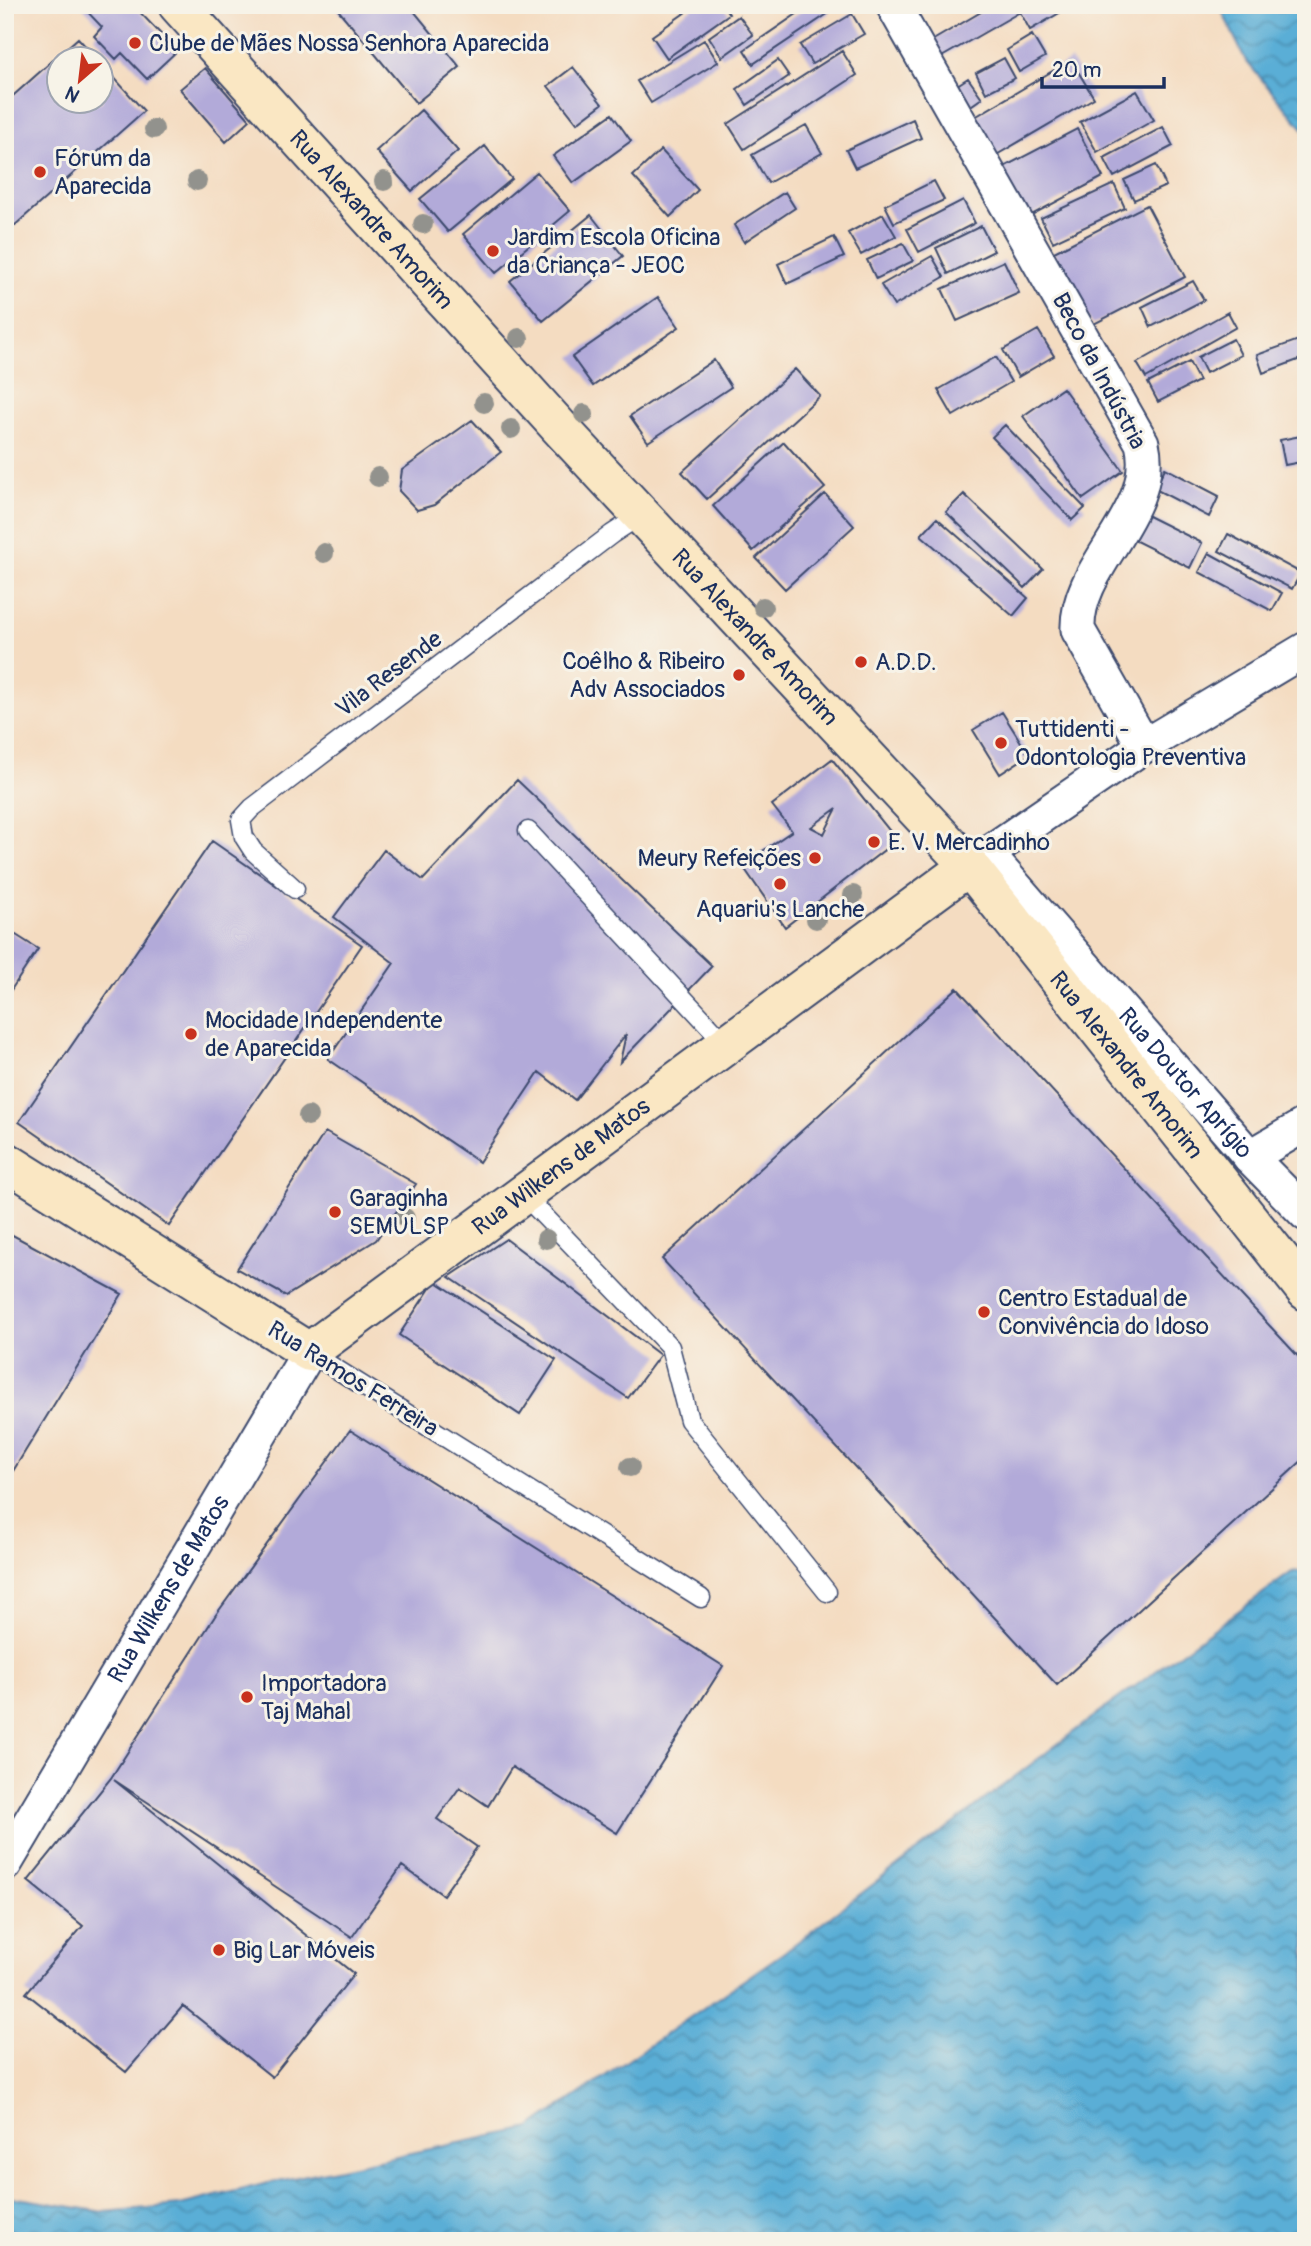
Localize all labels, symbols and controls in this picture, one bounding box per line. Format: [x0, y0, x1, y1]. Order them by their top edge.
place label: Clube de Mães Nossa Senhora Aparecida [149, 29, 549, 58]
marker: Clube de Mães Nossa Senhora Aparecida [127, 35, 143, 51]
north arrow [46, 46, 116, 116]
scale bar [1042, 46, 1164, 90]
text: 20 m [1052, 57, 1101, 84]
text: N [61, 80, 84, 108]
street label: Rua Alexandre Amorim [283, 124, 460, 315]
place label: Fórum da Aparecida [54, 144, 151, 201]
marker: Fórum da Aparecida [32, 164, 48, 180]
place label: Jardim Escola Oficina da Criança - JEOC [507, 223, 720, 280]
marker: Jardim Escola Oficina da Criança - JEOC [485, 243, 501, 259]
street label: Beco da Indústria [1046, 288, 1152, 454]
street label: Rua Alexandre Amorim [666, 543, 845, 732]
street label: Vila Resende [330, 624, 448, 723]
place label: Coêlho & Ribeiro Adv Associados [562, 647, 725, 704]
place label: A.D.D. [875, 648, 936, 677]
marker: A.D.D. [853, 654, 869, 670]
marker: Coêlho & Ribeiro Adv Associados [731, 667, 747, 683]
place label: Tuttidenti - Odontologia Preventiva [1015, 715, 1246, 772]
marker: Tuttidenti - Odontologia Preventiva [993, 735, 1009, 751]
place label: E. V. Mercadinho [888, 828, 1050, 857]
marker: E. V. Mercadinho [866, 834, 882, 850]
place label: Meury Refeições [638, 844, 801, 873]
marker: Meury Refeições [807, 850, 823, 866]
marker: Aquariu's Lanche [772, 876, 788, 892]
place label: Aquariu's Lanche [696, 895, 864, 924]
street label: Rua Alexandre Amorim [1043, 965, 1210, 1165]
street label: Rua Doutor Aprígio [1112, 1001, 1259, 1164]
place label: Mocidade Independente de Aparecida [205, 1006, 442, 1063]
marker: Mocidade Independente de Aparecida [183, 1026, 199, 1042]
street label: Rua Wilkens de Matos [466, 1091, 656, 1241]
place label: Garaginha SEMULSP [349, 1184, 449, 1241]
marker: Garaginha SEMULSP [327, 1204, 343, 1220]
place label: Centro Estadual de Convivência do Idoso [998, 1284, 1209, 1341]
marker: Centro Estadual de Convivência do Idoso [976, 1304, 992, 1320]
street label: Rua Ramos Ferreira [262, 1315, 444, 1443]
street label: Rua Wilkens de Matos [101, 1489, 235, 1688]
place label: Importadora Taj Mahal [261, 1669, 387, 1726]
marker: Importadora Taj Mahal [239, 1689, 255, 1705]
place label: Big Lar Móveis [233, 1936, 375, 1965]
marker: Big Lar Móveis [211, 1942, 227, 1958]

